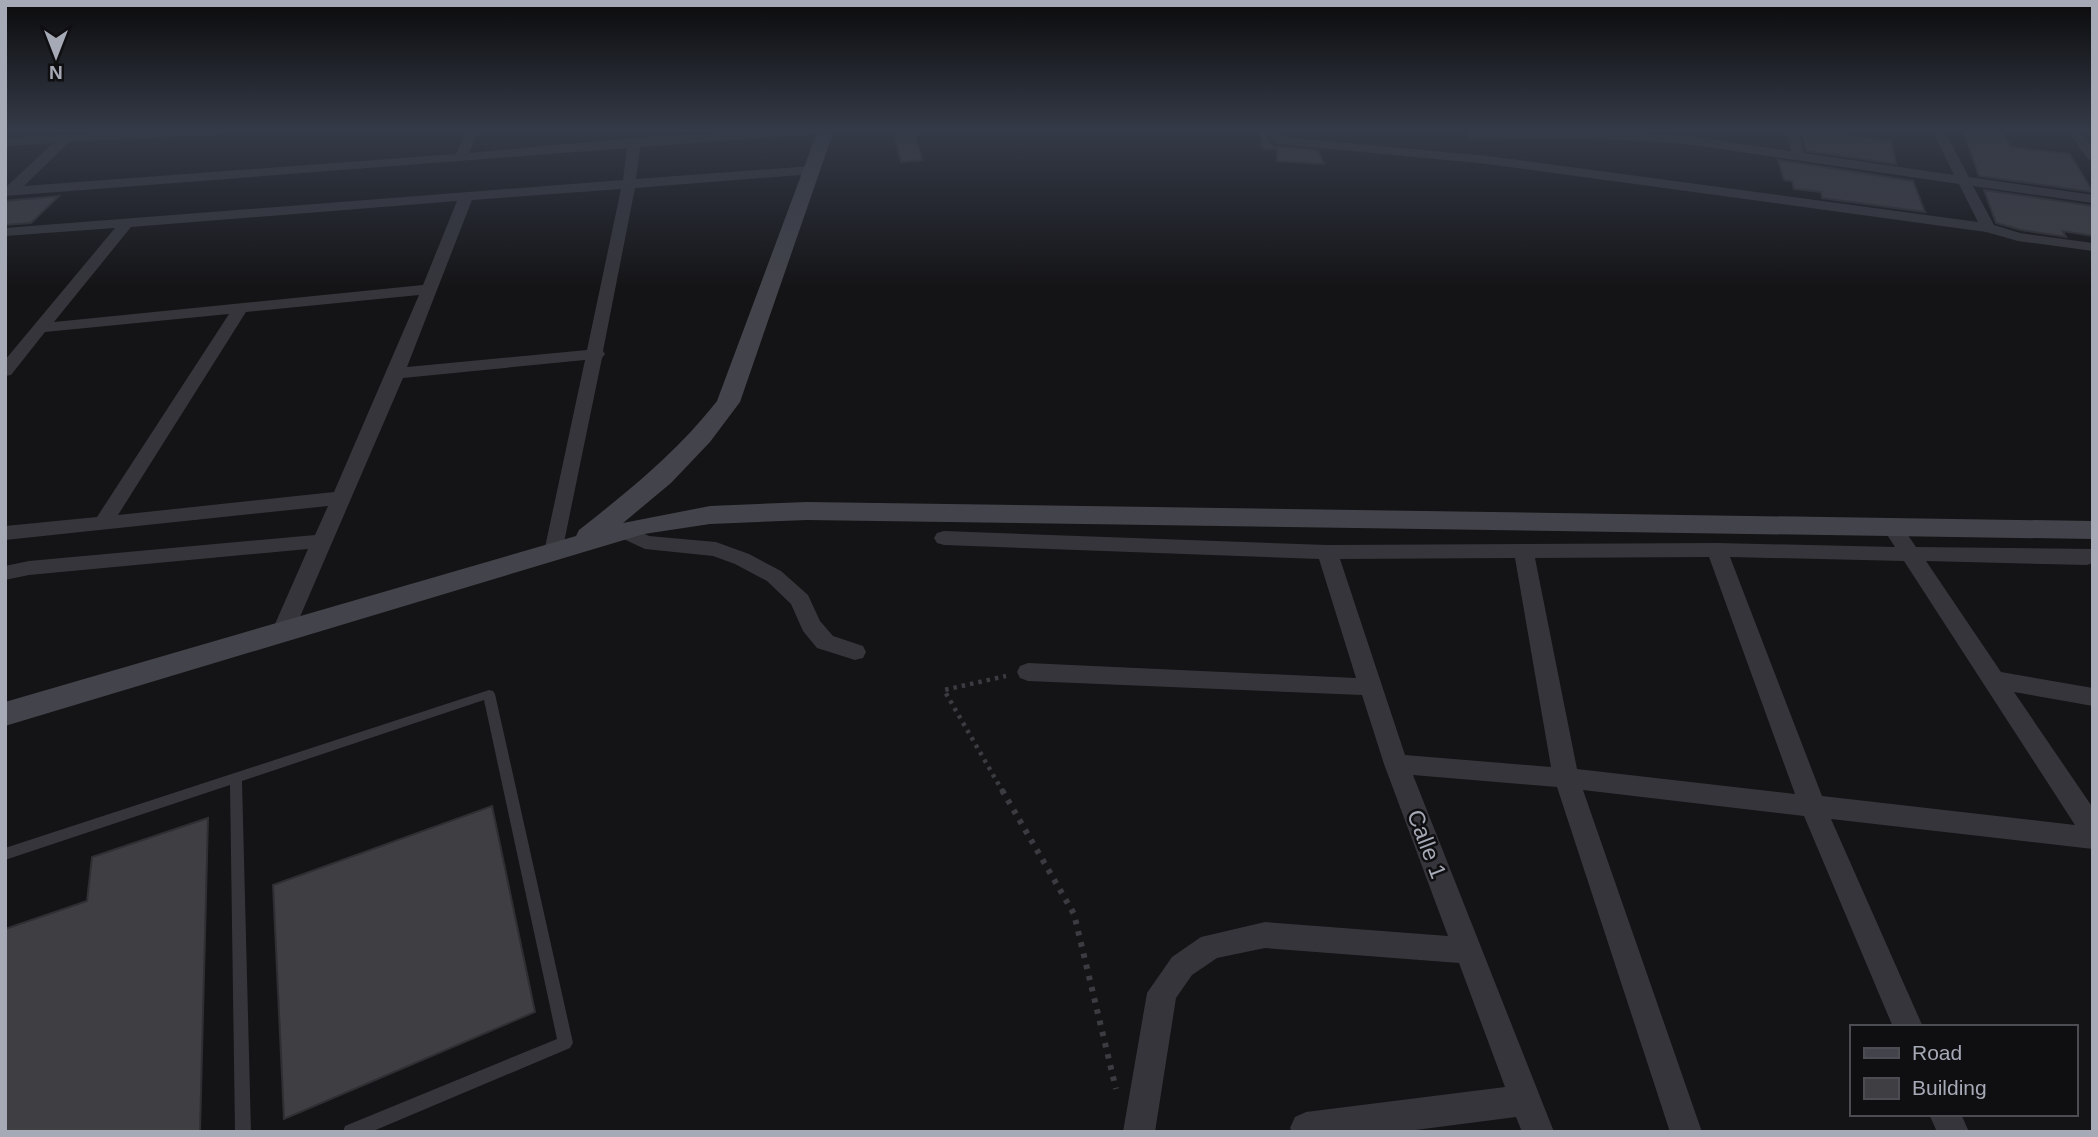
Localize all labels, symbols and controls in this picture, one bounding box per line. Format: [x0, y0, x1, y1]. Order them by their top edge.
north arrow [21, 21, 91, 91]
text: N [49, 62, 63, 83]
street label: Calle 1 [1402, 806, 1452, 882]
legend [1850, 1025, 2077, 1116]
text: Road [1912, 1041, 1962, 1064]
text: Building [1912, 1076, 1987, 1099]

